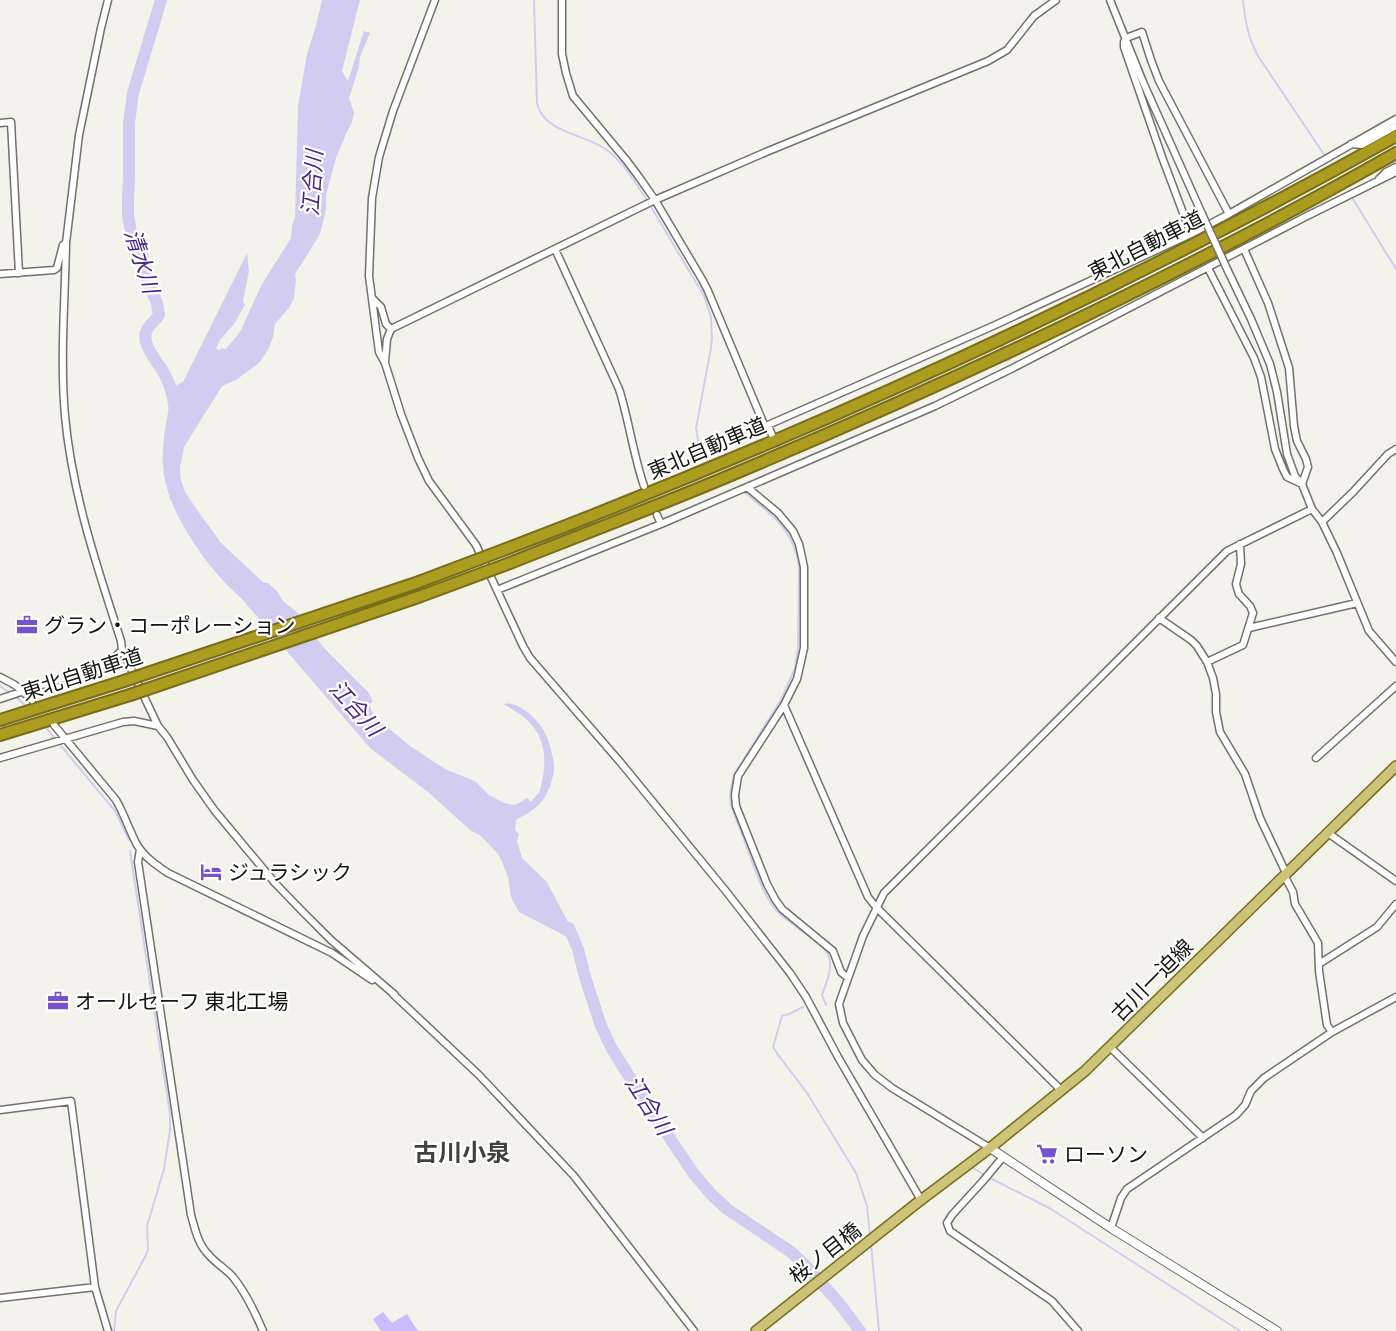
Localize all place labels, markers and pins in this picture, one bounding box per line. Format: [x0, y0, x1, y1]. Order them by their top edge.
place label: グラン・コーポレーション [44, 611, 296, 640]
office icon: グラン・コーポレーション [15, 613, 39, 637]
place label: ジュラシック [228, 858, 352, 887]
hotel icon: ジュラシック [199, 860, 223, 884]
place label: オールセーフ 東北工場 [75, 987, 289, 1016]
office icon: オールセーフ 東北工場 [46, 989, 70, 1013]
place label: ローソン [1064, 1140, 1148, 1169]
supermarket icon: ローソン [1035, 1142, 1059, 1166]

